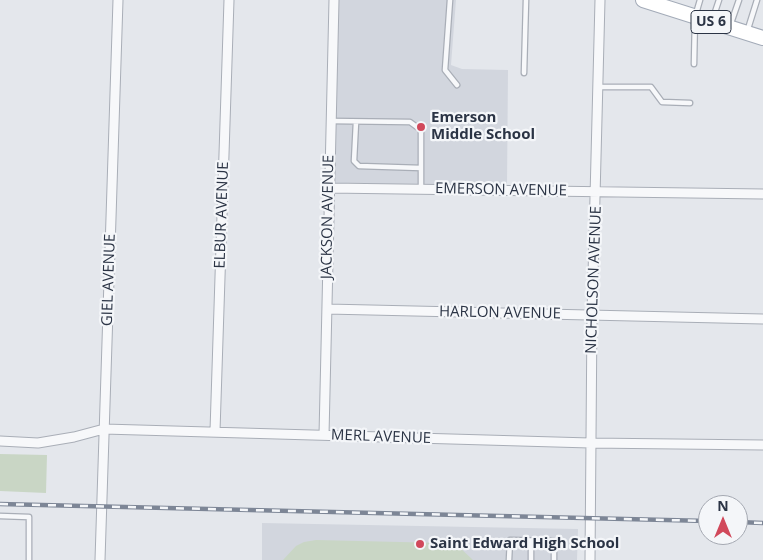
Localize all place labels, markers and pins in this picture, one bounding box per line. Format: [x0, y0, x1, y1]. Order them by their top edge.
place label: Emerson Middle School [431, 109, 535, 144]
marker: Emerson Middle School [415, 121, 427, 133]
place label: Saint Edward High School [430, 535, 619, 553]
marker: Saint Edward High School [414, 538, 426, 550]

